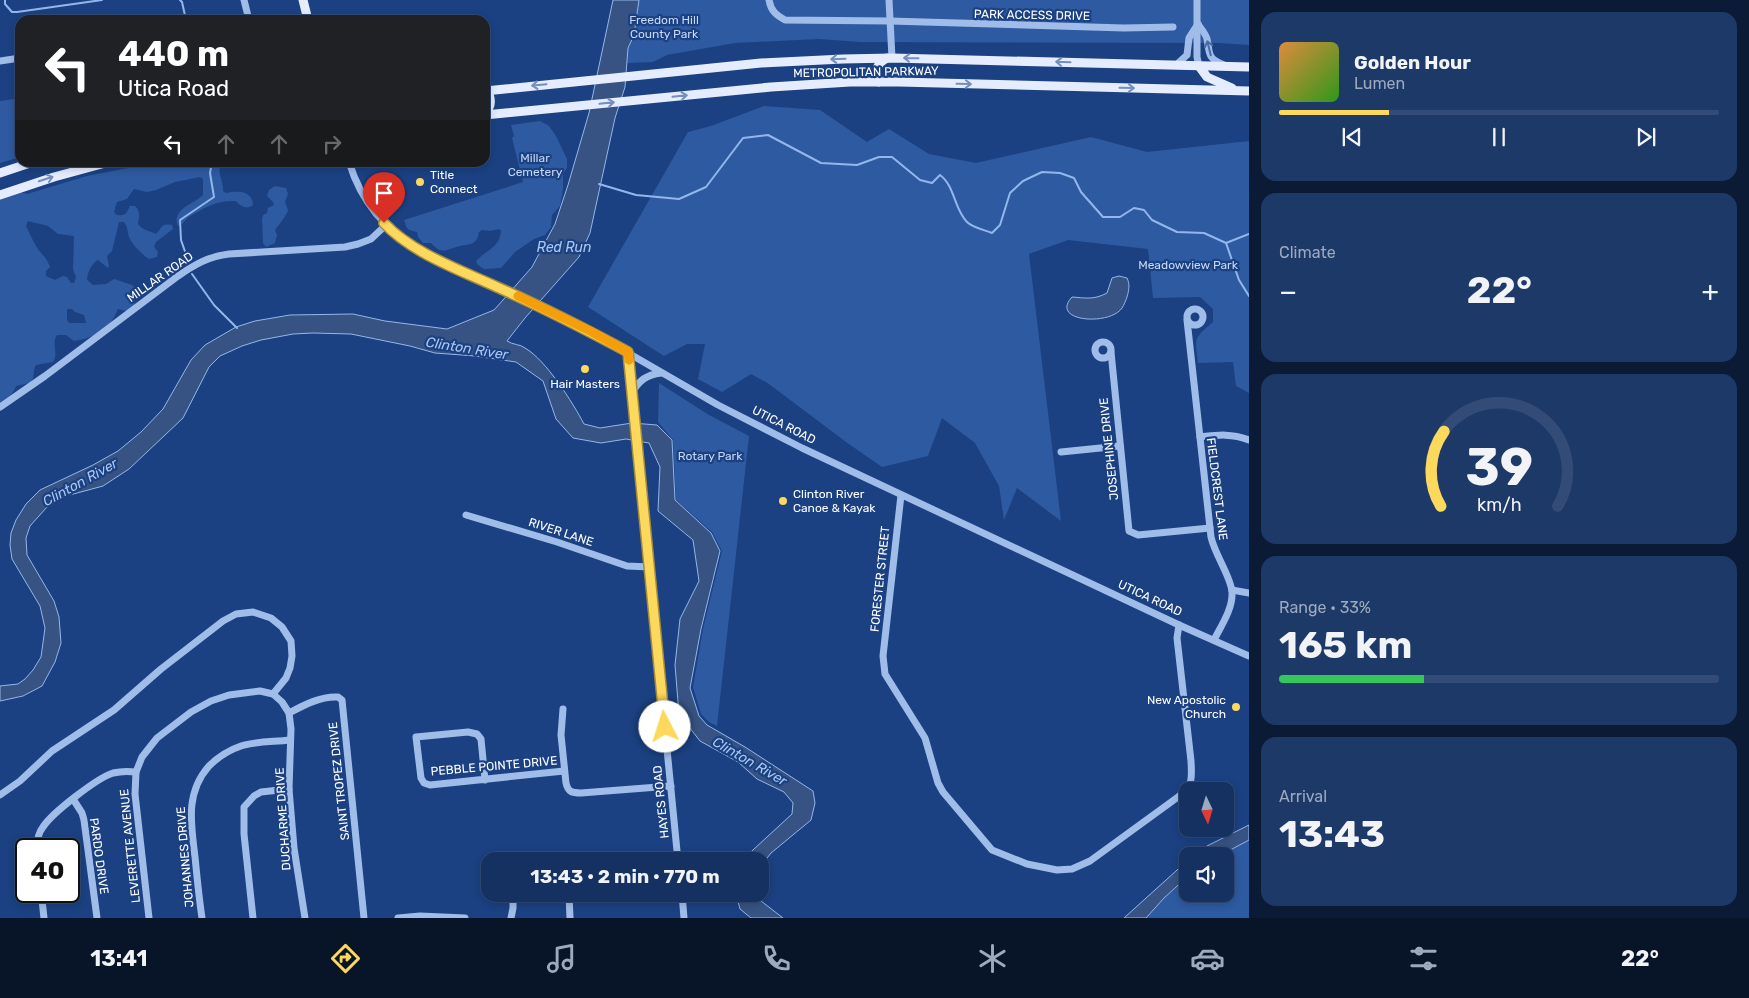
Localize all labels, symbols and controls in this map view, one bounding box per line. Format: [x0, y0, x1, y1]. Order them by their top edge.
street label: PARK ACCESS DRIVE [974, 7, 1090, 23]
park label: Freedom Hill County Park [629, 13, 699, 41]
text: 440 m [118, 33, 229, 75]
icon: left [35, 35, 100, 100]
one-way arrow [1204, 40, 1213, 56]
text: Golden Hour [1354, 51, 1471, 74]
one-way arrow [830, 54, 846, 63]
one-way arrow [903, 54, 919, 63]
one-way arrow [1055, 57, 1071, 67]
street label: METROPOLITAN PARKWAY [793, 64, 939, 80]
text: Lumen [1354, 74, 1405, 93]
text: Utica Road [118, 75, 229, 102]
one-way arrow [956, 79, 972, 88]
one-way arrow [532, 80, 548, 90]
one-way arrow [1118, 83, 1134, 93]
one-way arrow [671, 91, 687, 100]
one-way arrow [598, 98, 614, 108]
icon: previous [1338, 123, 1366, 151]
icon: pause [1485, 123, 1513, 151]
icon: next [1632, 123, 1660, 151]
icon: left [159, 130, 187, 158]
icon: ahead [212, 130, 240, 158]
icon: ahead [265, 130, 293, 158]
icon: right [318, 130, 346, 158]
park label: Millar Cemetery [508, 151, 563, 179]
place label: Title Connect [430, 168, 478, 196]
pin [363, 172, 405, 223]
one-way arrow [38, 174, 54, 184]
marker: Title Connect [414, 176, 426, 188]
icon: arrive [370, 179, 398, 207]
water label: Red Run [537, 239, 591, 256]
text: Climate [1279, 243, 1336, 262]
street label: MILLAR ROAD [124, 249, 196, 305]
park label: Meadowview Park [1138, 258, 1239, 272]
text: 22° [1467, 267, 1532, 313]
text: − [1279, 275, 1297, 308]
text: + [1702, 275, 1719, 308]
water label: Clinton River [425, 334, 510, 363]
marker: Hair Masters [579, 363, 591, 375]
place label: Hair Masters [550, 377, 620, 391]
street label: JOSEPHINE DRIVE [1097, 397, 1121, 501]
street label: UTICA ROAD [750, 403, 818, 447]
text: 39 [1465, 436, 1533, 498]
street label: FIELDCREST LANE [1204, 437, 1230, 541]
park label: Rotary Park [678, 449, 743, 463]
water label: Clinton River [40, 455, 121, 510]
place label: Clinton River Canoe & Kayak [793, 487, 876, 515]
text: km/h [1477, 494, 1521, 515]
marker: Clinton River Canoe & Kayak [777, 495, 789, 507]
street label: RIVER LANE [527, 515, 595, 549]
street label: FORESTER STREET [867, 525, 893, 633]
street label: UTICA ROAD [1116, 577, 1184, 619]
text: Range · 33% [1279, 598, 1371, 617]
text: 165 km [1279, 622, 1412, 668]
place label: New Apostolic Church [1147, 693, 1226, 721]
position arrow [638, 700, 690, 752]
marker: New Apostolic Church [1230, 701, 1242, 713]
street label: SAINT TROPEZ DRIVE [326, 721, 352, 841]
water label: Clinton River [710, 733, 791, 790]
street label: PEBBLE POINTE DRIVE [430, 753, 558, 779]
street label: HAYES ROAD [650, 765, 672, 839]
street label: DUCHARME DRIVE [272, 767, 294, 871]
north arrow [1179, 782, 1234, 838]
map controls [1179, 782, 1234, 902]
text: Arrival [1279, 787, 1327, 806]
street label: LEVERETTE AVENUE [117, 788, 143, 904]
street label: JOHANNES DRIVE [174, 806, 196, 908]
text: 13:43 [1279, 811, 1385, 857]
street label: PARDO DRIVE [87, 817, 111, 895]
speed limit sign: 40 [15, 838, 80, 903]
button: sound [1179, 847, 1234, 902]
text: 13:43 · 2 min · 770 m [530, 865, 720, 888]
icon: directions [328, 941, 363, 976]
icon: music [544, 941, 579, 976]
icon: phone [759, 941, 794, 976]
icon: climate [975, 941, 1010, 976]
icon: car [1190, 941, 1225, 976]
icon: filters [1406, 941, 1441, 976]
text: 13:41 [90, 945, 148, 972]
text: 22° [1621, 945, 1659, 972]

